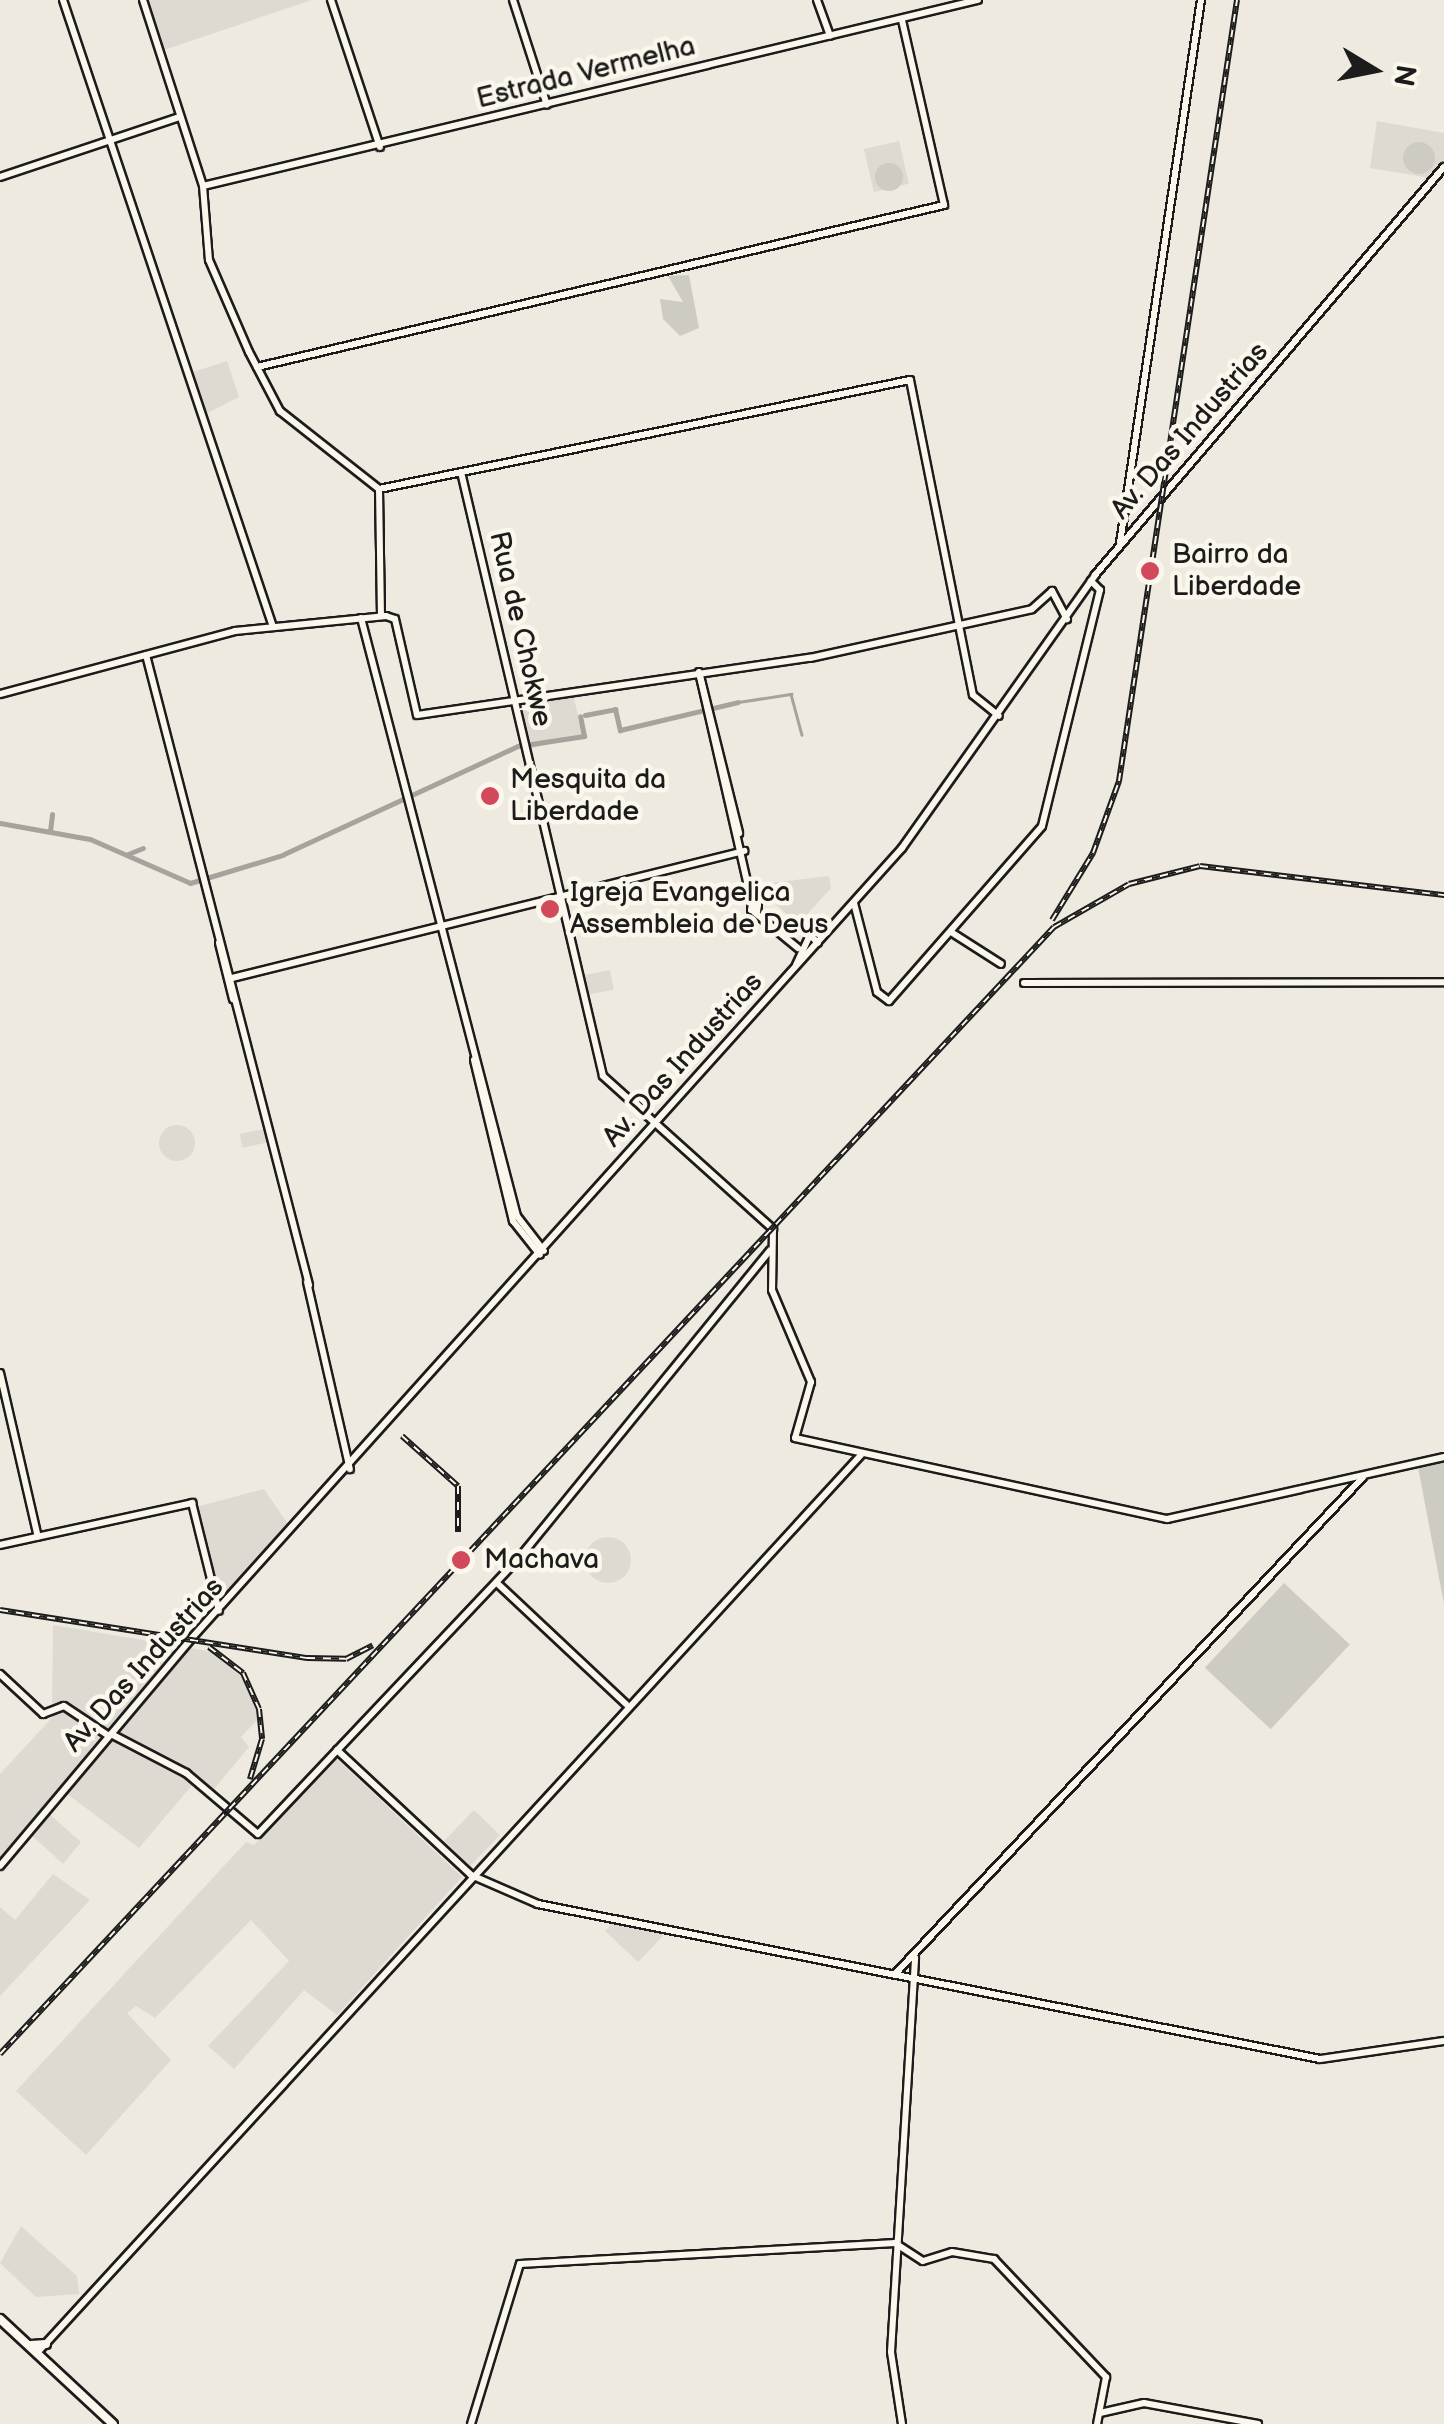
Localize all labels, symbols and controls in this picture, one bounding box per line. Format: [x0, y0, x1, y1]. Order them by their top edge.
north arrow [1324, 20, 1424, 120]
street label: Estrada Vermelha [473, 29, 699, 117]
text: N [1386, 62, 1422, 89]
street label: Av. Das Industrias [1104, 336, 1276, 526]
street label: Rua de Chokwe [481, 528, 559, 730]
place label: Bairro da Liberdade [1172, 538, 1301, 604]
marker: Bairro da Liberdade [1137, 558, 1163, 584]
place label: Mesquita da Liberdade [510, 763, 666, 829]
marker: Mesquita da Liberdade [479, 785, 501, 807]
place label: Igreja Evangelica Assembleia de Deus [570, 876, 828, 942]
marker: Igreja Evangelica Assembleia de Deus [539, 898, 561, 920]
street label: Av. Das Industrias [596, 966, 770, 1154]
place label: Machava [484, 1543, 599, 1577]
marker: Machava [448, 1547, 474, 1573]
street label: Av. Das Industrias [57, 1571, 231, 1759]

